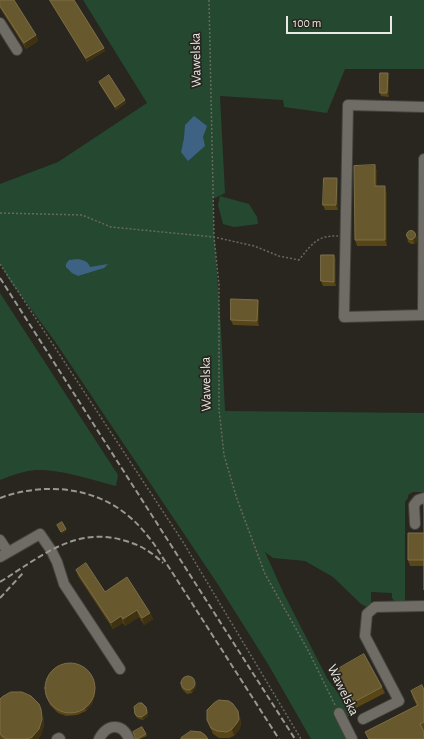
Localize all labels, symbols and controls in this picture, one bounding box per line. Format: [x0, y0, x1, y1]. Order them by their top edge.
scale bar [288, 8, 394, 34]
text: 100 m [293, 17, 321, 29]
street label: Wawelska [187, 32, 205, 88]
street label: Wawelska [197, 356, 215, 412]
street label: Wawelska [323, 662, 363, 718]

